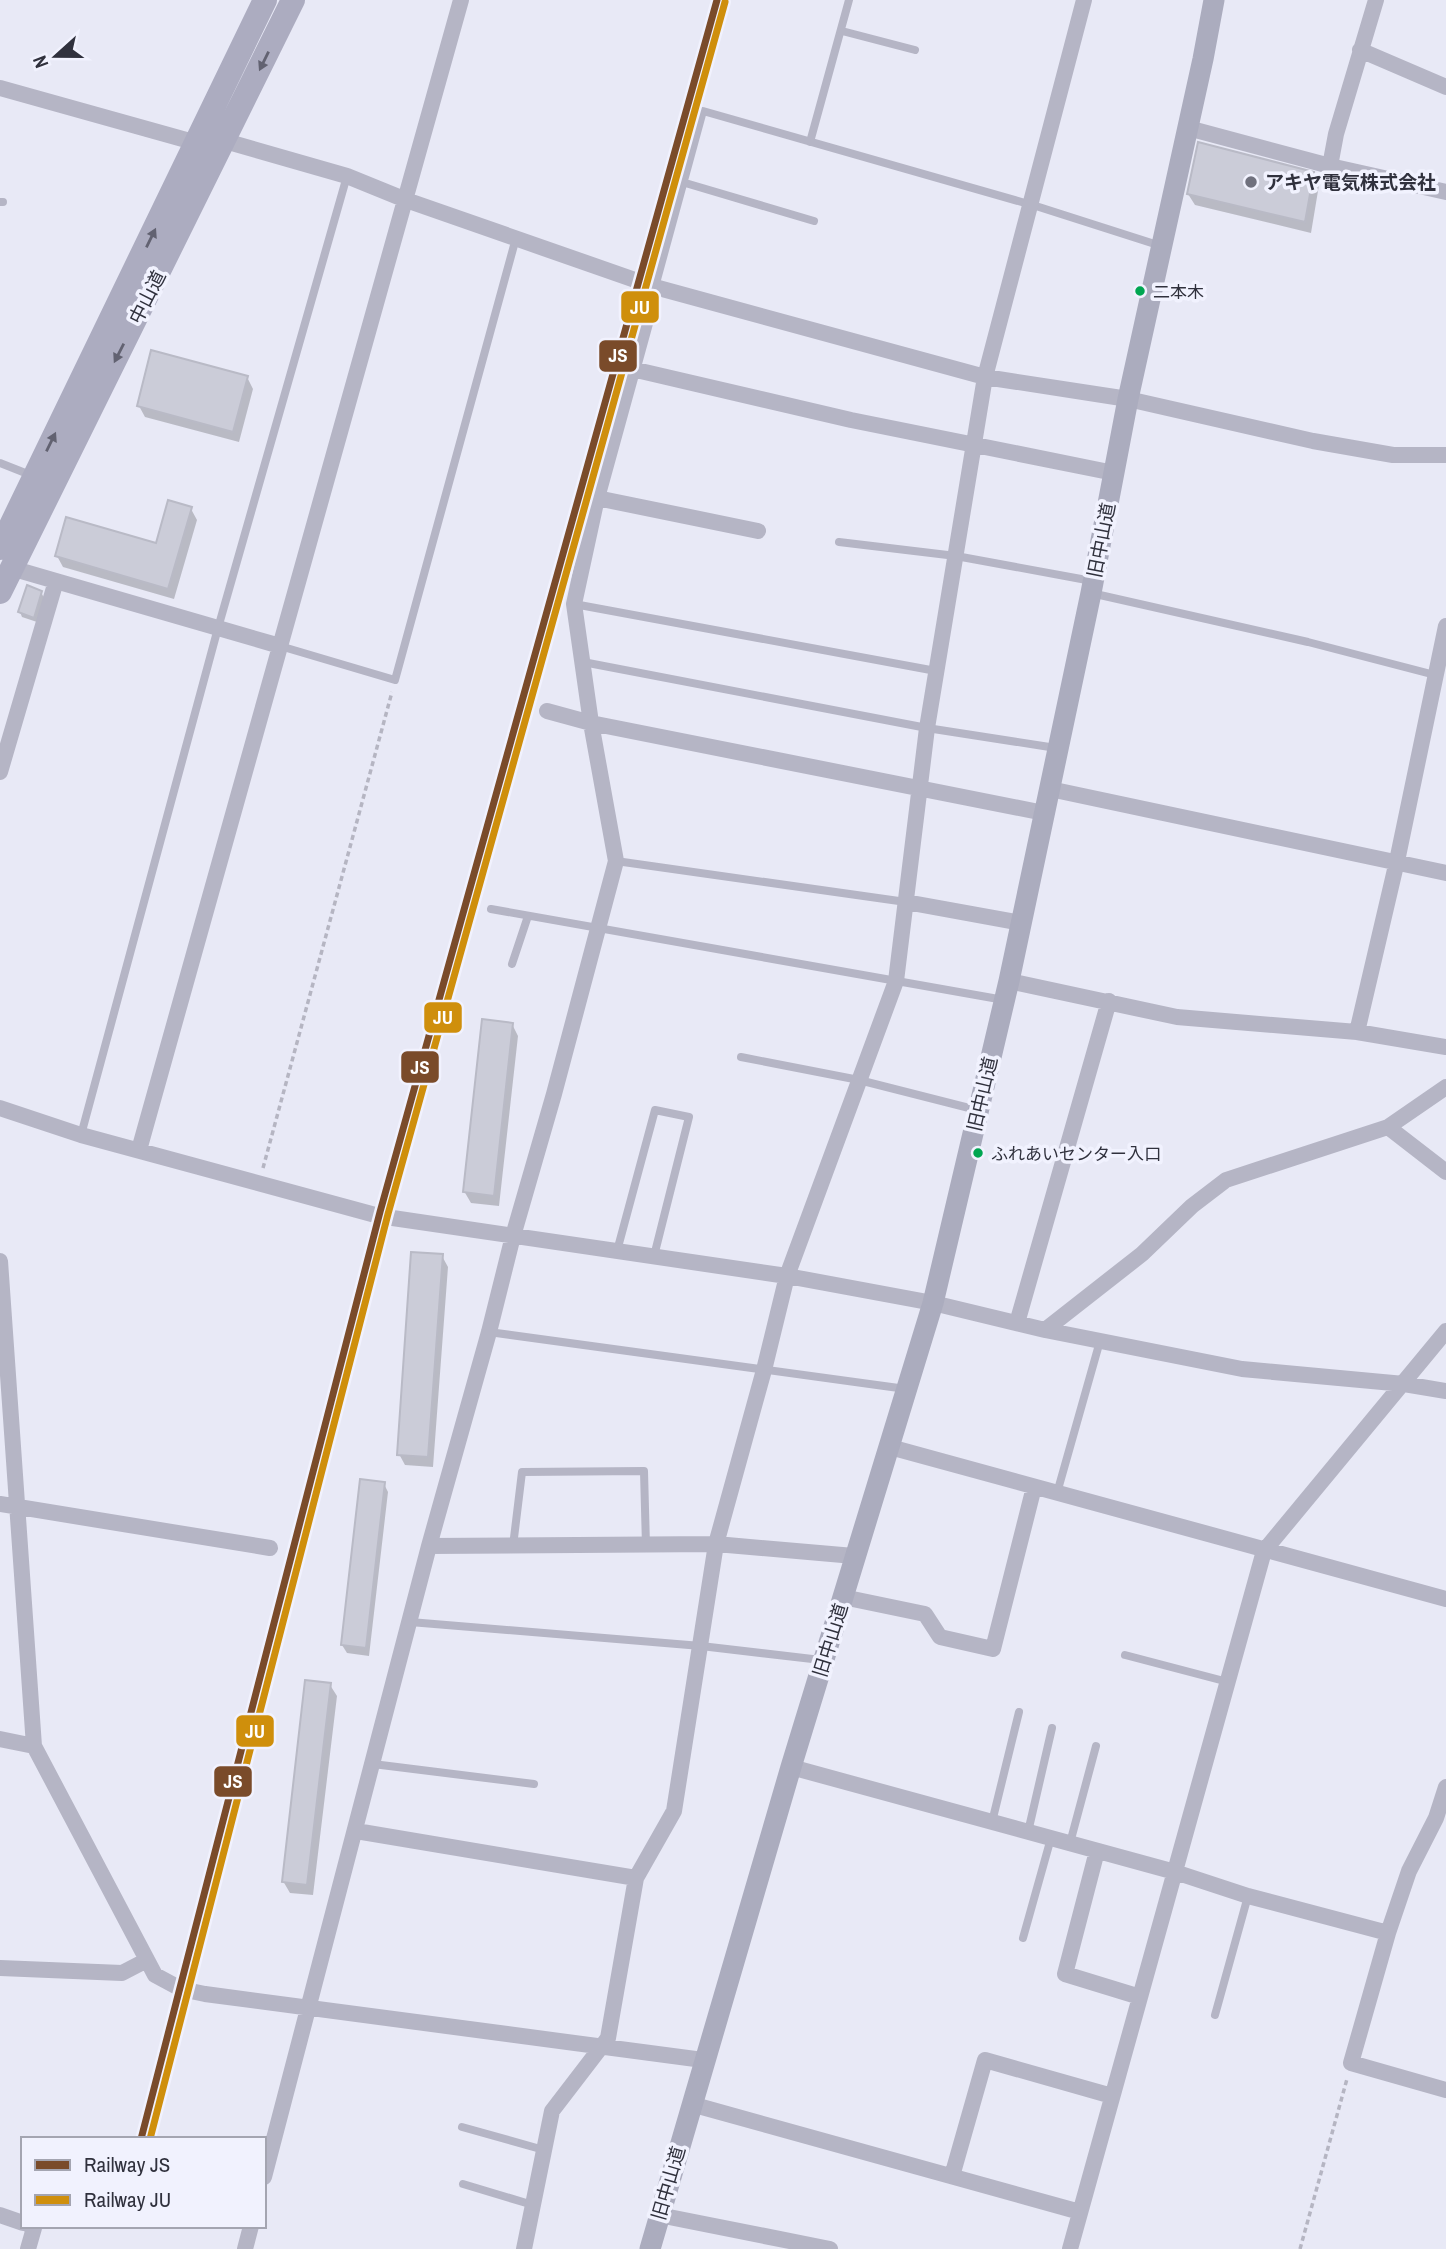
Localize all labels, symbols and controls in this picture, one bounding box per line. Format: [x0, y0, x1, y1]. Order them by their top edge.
north arrow [21, 21, 91, 91]
one-way arrow [258, 51, 269, 71]
text: N [26, 52, 54, 72]
place label: アキヤ電気株式会社 [1265, 169, 1436, 195]
marker: アキヤ電気株式会社 [1243, 174, 1259, 190]
one-way arrow [145, 228, 156, 248]
street label: 中山道 [122, 266, 172, 328]
place label: 二本木 [1153, 280, 1204, 303]
marker: 二本木 [1133, 284, 1147, 298]
line badge: JU [620, 290, 660, 324]
text: JU [630, 294, 650, 320]
line badge: JS [598, 339, 638, 373]
text: JS [608, 342, 628, 368]
one-way arrow [114, 343, 125, 363]
one-way arrow [46, 432, 57, 452]
street label: 旧中山道 [1081, 500, 1121, 580]
line badge: JU [423, 1001, 463, 1034]
text: JU [433, 1004, 453, 1030]
line badge: JS [400, 1050, 440, 1084]
text: JS [410, 1054, 430, 1080]
street label: 旧中山道 [961, 1054, 1003, 1134]
place label: ふれあいセンター入口 [991, 1142, 1161, 1165]
marker: ふれあいセンター入口 [971, 1146, 985, 1160]
street label: 旧中山道 [806, 1600, 854, 1680]
line badge: JU [235, 1714, 275, 1748]
text: JU [245, 1718, 265, 1744]
line badge: JS [213, 1765, 253, 1798]
text: JS [223, 1768, 243, 1794]
legend [21, 2137, 266, 2228]
street label: 旧中山道 [645, 2143, 691, 2223]
text: Railway JS [84, 2150, 170, 2179]
text: Railway JU [84, 2185, 171, 2214]

